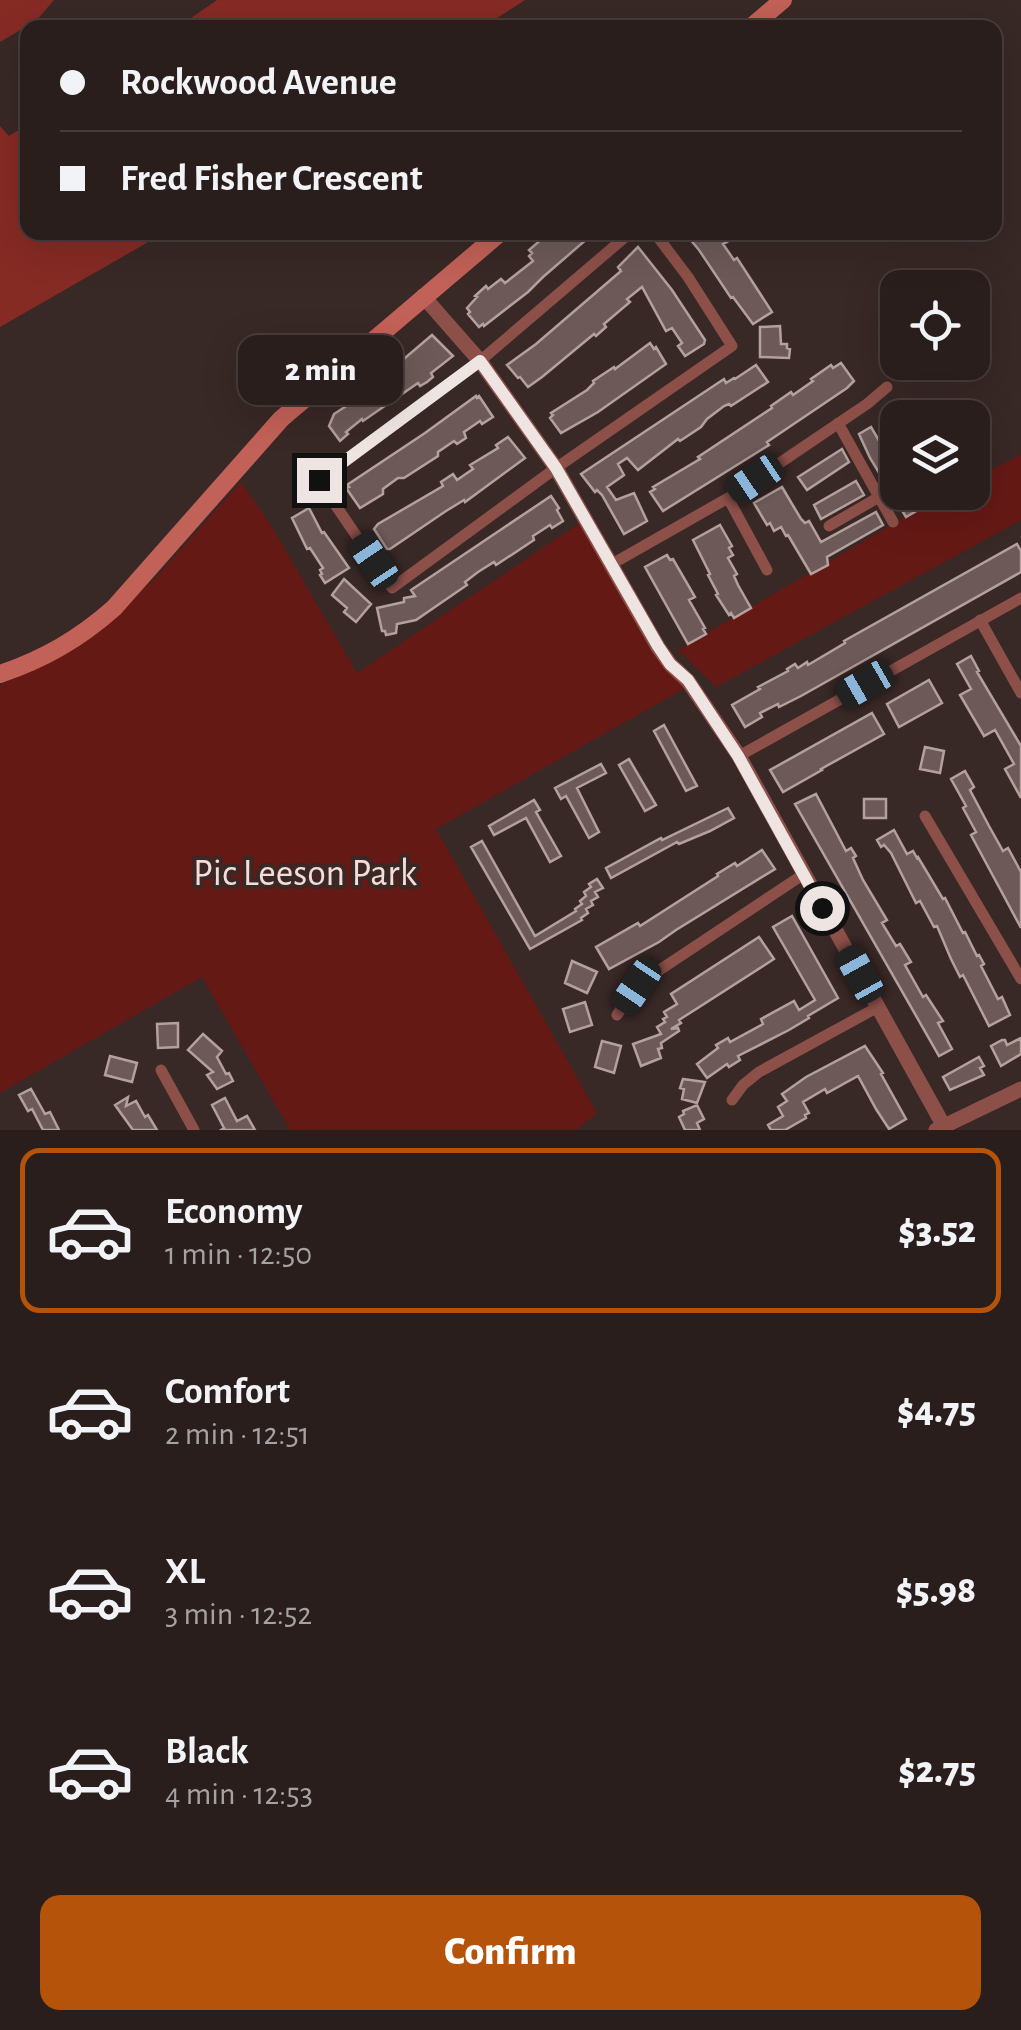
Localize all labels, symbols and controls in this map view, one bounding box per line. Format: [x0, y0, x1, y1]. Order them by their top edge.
text: Rockwood Avenue [120, 64, 397, 102]
text: Fred Fisher Crescent [120, 160, 423, 198]
map controls [880, 270, 990, 510]
button: locate [880, 270, 990, 380]
callout: 2 min [236, 335, 402, 405]
text: 2 min [285, 354, 356, 386]
button: layers [880, 400, 990, 510]
car [722, 450, 788, 508]
route end [297, 458, 342, 503]
car [345, 528, 403, 594]
car [832, 656, 898, 712]
park label: Pic Leeson Park [193, 855, 418, 893]
route start [800, 886, 845, 931]
car [832, 940, 888, 1008]
car [608, 953, 666, 1019]
icon: car [45, 1186, 135, 1276]
text: Economy [165, 1193, 303, 1231]
text: $3.52 [898, 1212, 976, 1250]
text: 1 min · 12:50 [165, 1238, 312, 1270]
icon: car [45, 1366, 135, 1456]
text: Comfort [165, 1373, 290, 1411]
text: $4.75 [897, 1392, 976, 1430]
text: 2 min · 12:51 [165, 1418, 310, 1450]
icon: car [45, 1546, 135, 1636]
text: XL [165, 1553, 205, 1591]
text: $5.98 [896, 1572, 976, 1610]
text: 3 min · 12:52 [165, 1598, 312, 1630]
icon: car [45, 1726, 135, 1816]
text: Black [165, 1733, 249, 1771]
text: $2.75 [898, 1752, 976, 1790]
text: 4 min · 12:53 [165, 1778, 313, 1810]
button: Confirm [40, 1895, 981, 2010]

